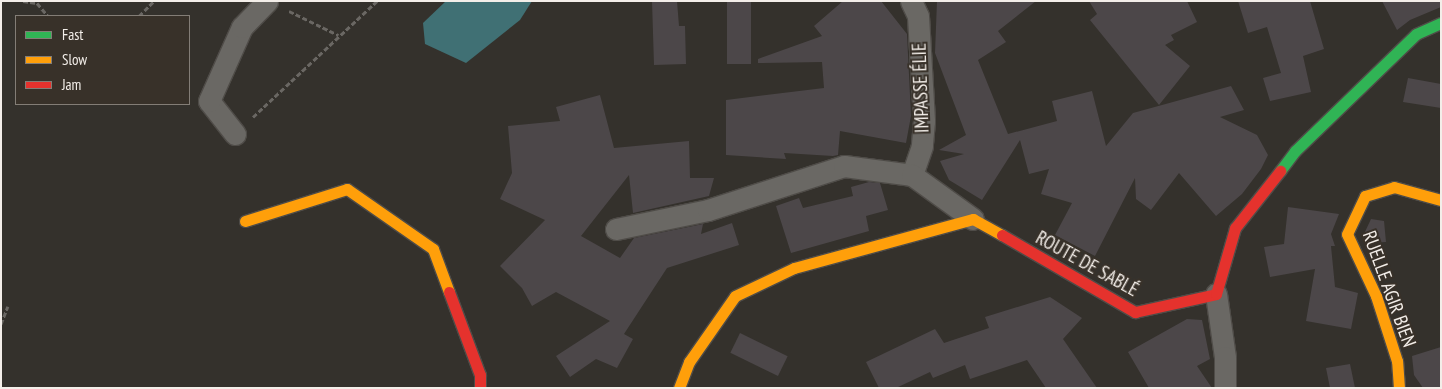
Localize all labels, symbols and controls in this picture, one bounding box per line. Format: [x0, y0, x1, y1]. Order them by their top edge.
legend [15, 15, 190, 105]
text: Fast [62, 25, 83, 44]
street label: IMPASSE ÉLIE [908, 43, 934, 133]
text: Slow [62, 50, 87, 69]
text: Jam [62, 75, 81, 94]
street label: ROUTE DE SABLÉ [1032, 226, 1142, 302]
street label: RUELLE AGIR BIEN [1357, 228, 1421, 350]

